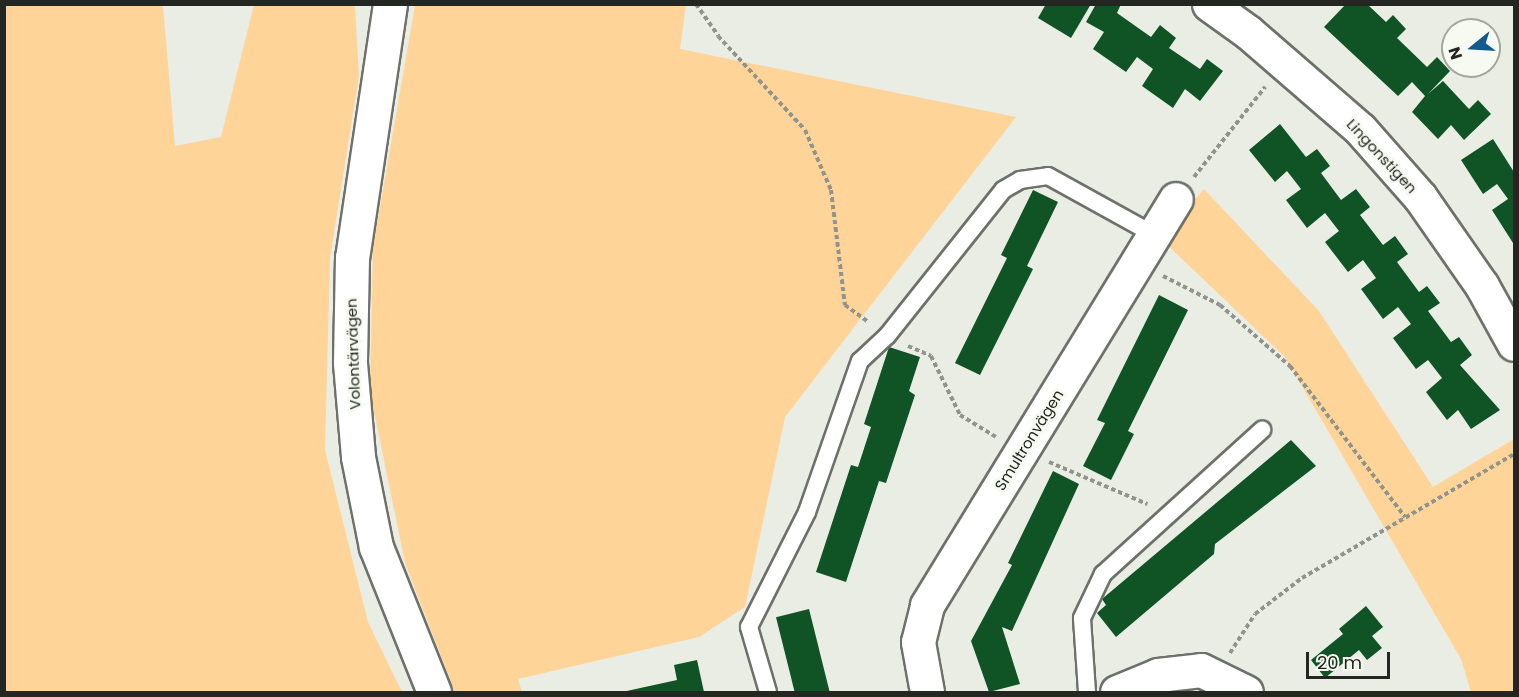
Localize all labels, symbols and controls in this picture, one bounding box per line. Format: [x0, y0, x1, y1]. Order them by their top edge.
north arrow [1441, 18, 1501, 78]
text: N [1443, 44, 1468, 62]
street label: Lingonstigen [1343, 115, 1421, 197]
street label: Volontärvägen [342, 298, 364, 410]
street label: Smultronvägen [991, 386, 1067, 494]
scale bar [1309, 640, 1393, 678]
text: 20 m [1317, 650, 1362, 675]

